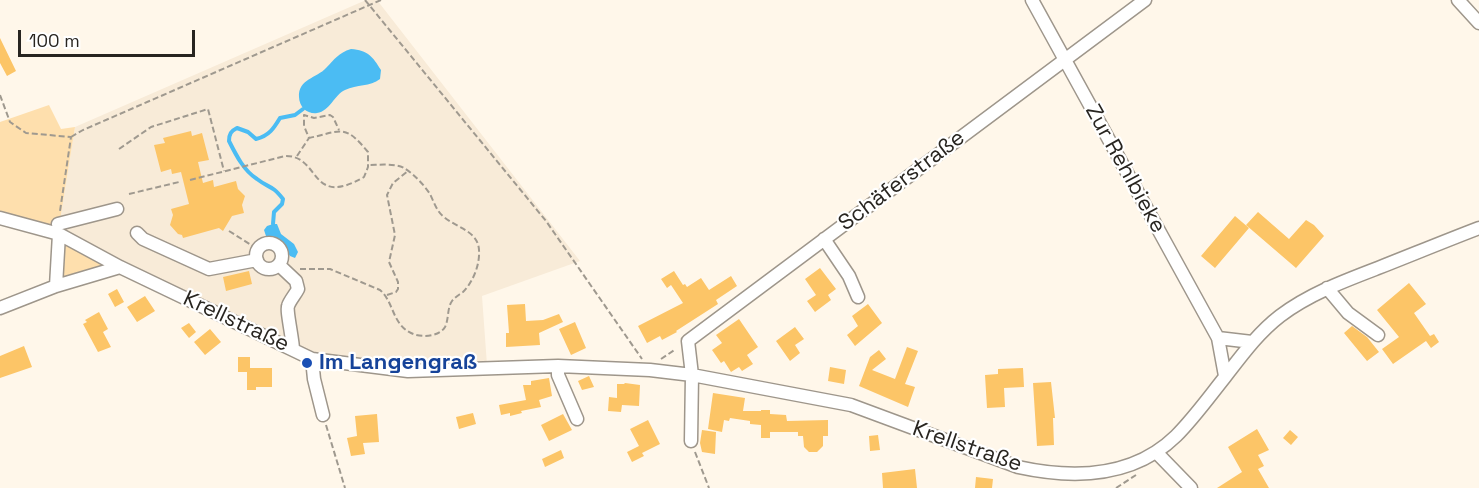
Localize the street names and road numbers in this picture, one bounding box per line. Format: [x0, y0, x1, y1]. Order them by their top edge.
street label: Zur Rehlbieke [1079, 100, 1171, 238]
street label: Schäferstraße [834, 125, 970, 237]
street label: Krellstraße [179, 286, 293, 358]
street label: Krellstraße [909, 416, 1025, 478]

